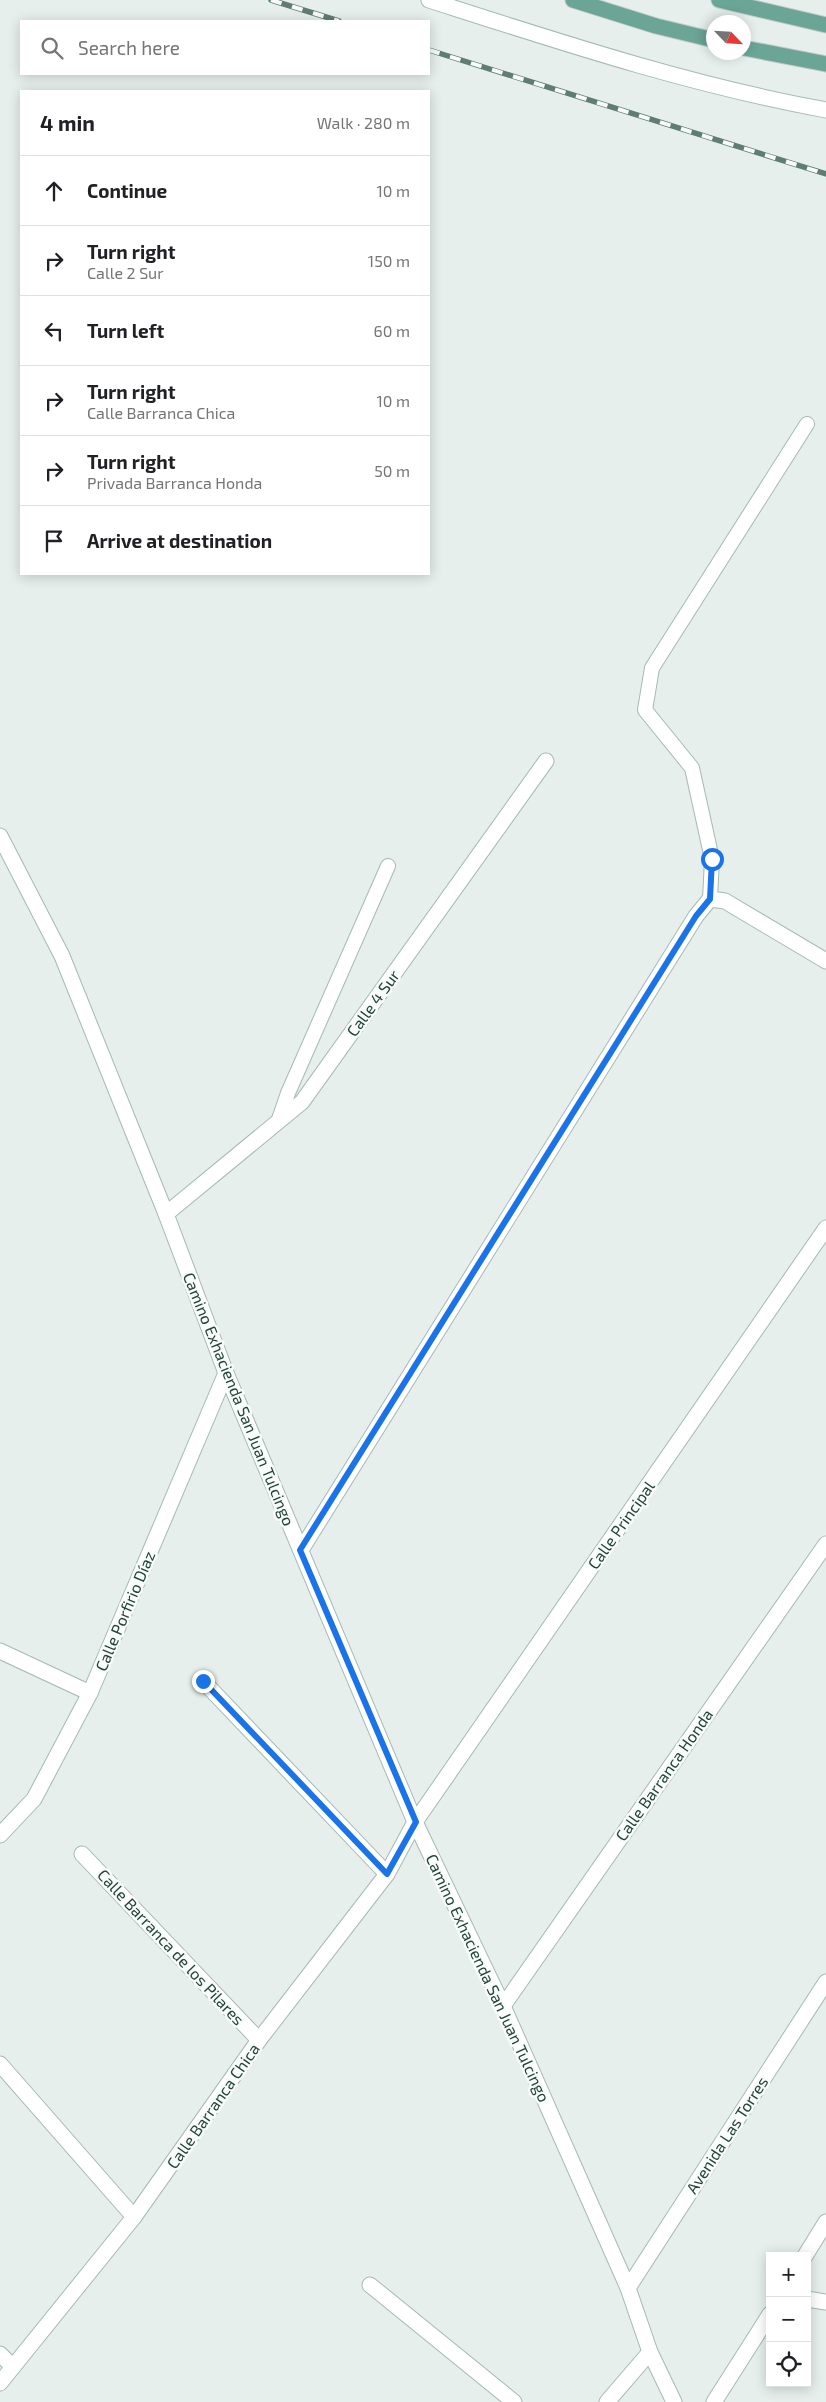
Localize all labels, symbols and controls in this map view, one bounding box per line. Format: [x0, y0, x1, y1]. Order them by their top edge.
north arrow [706, 15, 751, 60]
search box [20, 20, 430, 75]
icon: search [38, 34, 66, 62]
text: Search here [78, 36, 180, 59]
text: 4 min [40, 110, 95, 135]
text: Walk · 280 m [317, 113, 410, 132]
icon: ahead [40, 177, 68, 205]
text: Continue [87, 179, 167, 202]
text: 10 m [376, 181, 410, 200]
text: Turn right [87, 240, 175, 263]
icon: right [40, 247, 68, 275]
text: 150 m [368, 251, 410, 270]
text: Calle 2 Sur [87, 263, 164, 282]
icon: left [40, 317, 68, 345]
text: Turn left [87, 319, 164, 342]
text: 60 m [374, 321, 410, 340]
text: Turn right [87, 380, 175, 403]
icon: right [40, 387, 68, 415]
text: 10 m [376, 391, 410, 410]
text: Calle Barranca Chica [87, 403, 235, 422]
text: Turn right [87, 450, 175, 473]
icon: right [40, 457, 68, 485]
text: 50 m [374, 461, 410, 480]
text: Privada Barranca Honda [87, 473, 262, 492]
icon: arrive [40, 527, 68, 555]
text: Arrive at destination [87, 529, 272, 552]
route start [701, 848, 724, 871]
street label: Calle 4 Sur [342, 965, 403, 1040]
street label: Camino Exhacienda San Juan Tulcingo [180, 1269, 299, 1528]
street label: Calle Principal [583, 1477, 658, 1572]
street label: Calle Porfirio Díaz [91, 1548, 158, 1674]
route end [192, 1670, 215, 1693]
street label: Calle Barranca Honda [611, 1705, 716, 1844]
street label: Camino Exhacienda San Juan Tulcingo [422, 1851, 554, 2105]
street label: Calle Barranca de los Pilares [94, 1865, 249, 2029]
street label: Calle Barranca Chica [162, 2039, 263, 2172]
street label: Avenida Las Torres [682, 2073, 771, 2197]
map controls [766, 2252, 811, 2387]
button: + [766, 2252, 811, 2297]
button: − [766, 2297, 811, 2342]
button: locate [766, 2342, 811, 2387]

